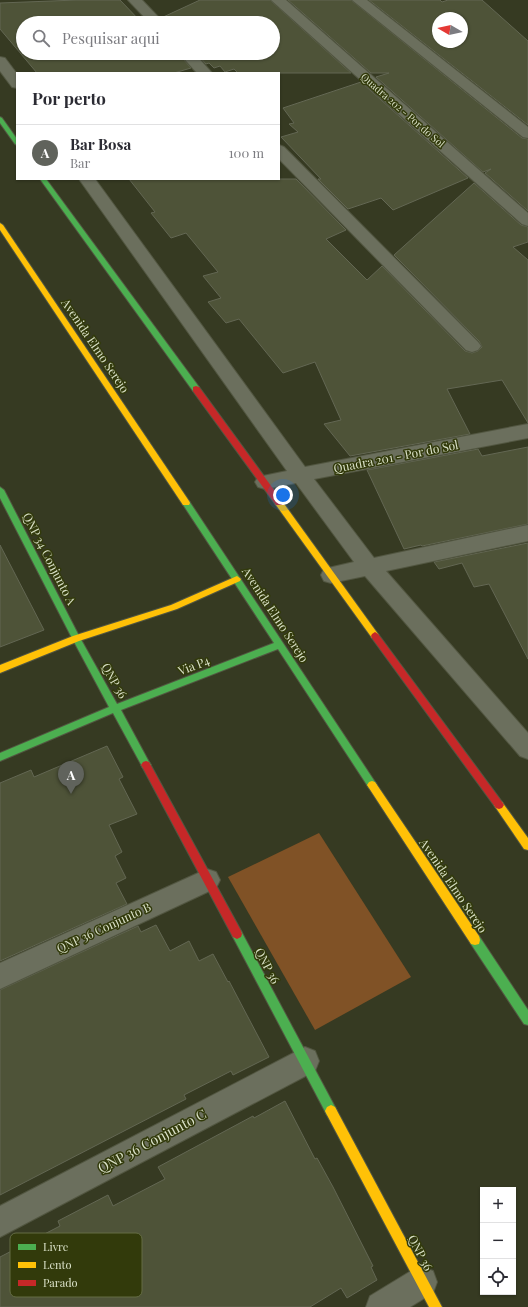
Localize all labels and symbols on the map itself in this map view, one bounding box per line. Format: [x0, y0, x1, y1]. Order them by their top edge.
north arrow [432, 12, 468, 48]
street label: Quadra 202 - Por do Sol [358, 70, 448, 150]
street label: Avenida Elmo Serejo [58, 294, 134, 396]
street label: Quadra 201 - Por do Sol [332, 436, 460, 476]
your location [273, 485, 293, 505]
street label: QNP 34 Conjunto A [20, 510, 80, 608]
street label: Avenida Elmo Serejo [239, 563, 313, 665]
street label: Via P4 [175, 652, 212, 679]
street label: QNP 36 [98, 660, 131, 701]
pin: A [58, 761, 84, 794]
street label: Avenida Elmo Serejo [416, 834, 492, 936]
street label: QNP 36 Conjunto B [54, 898, 153, 956]
street label: QNP 36 [252, 945, 284, 986]
street label: QNP 36 Conjunto C [94, 1104, 209, 1177]
street label: QNP 36 [405, 1232, 437, 1273]
legend [10, 1233, 142, 1297]
text: Livre [43, 1239, 69, 1254]
text: Lento [43, 1257, 72, 1272]
text: Parado [43, 1275, 78, 1290]

